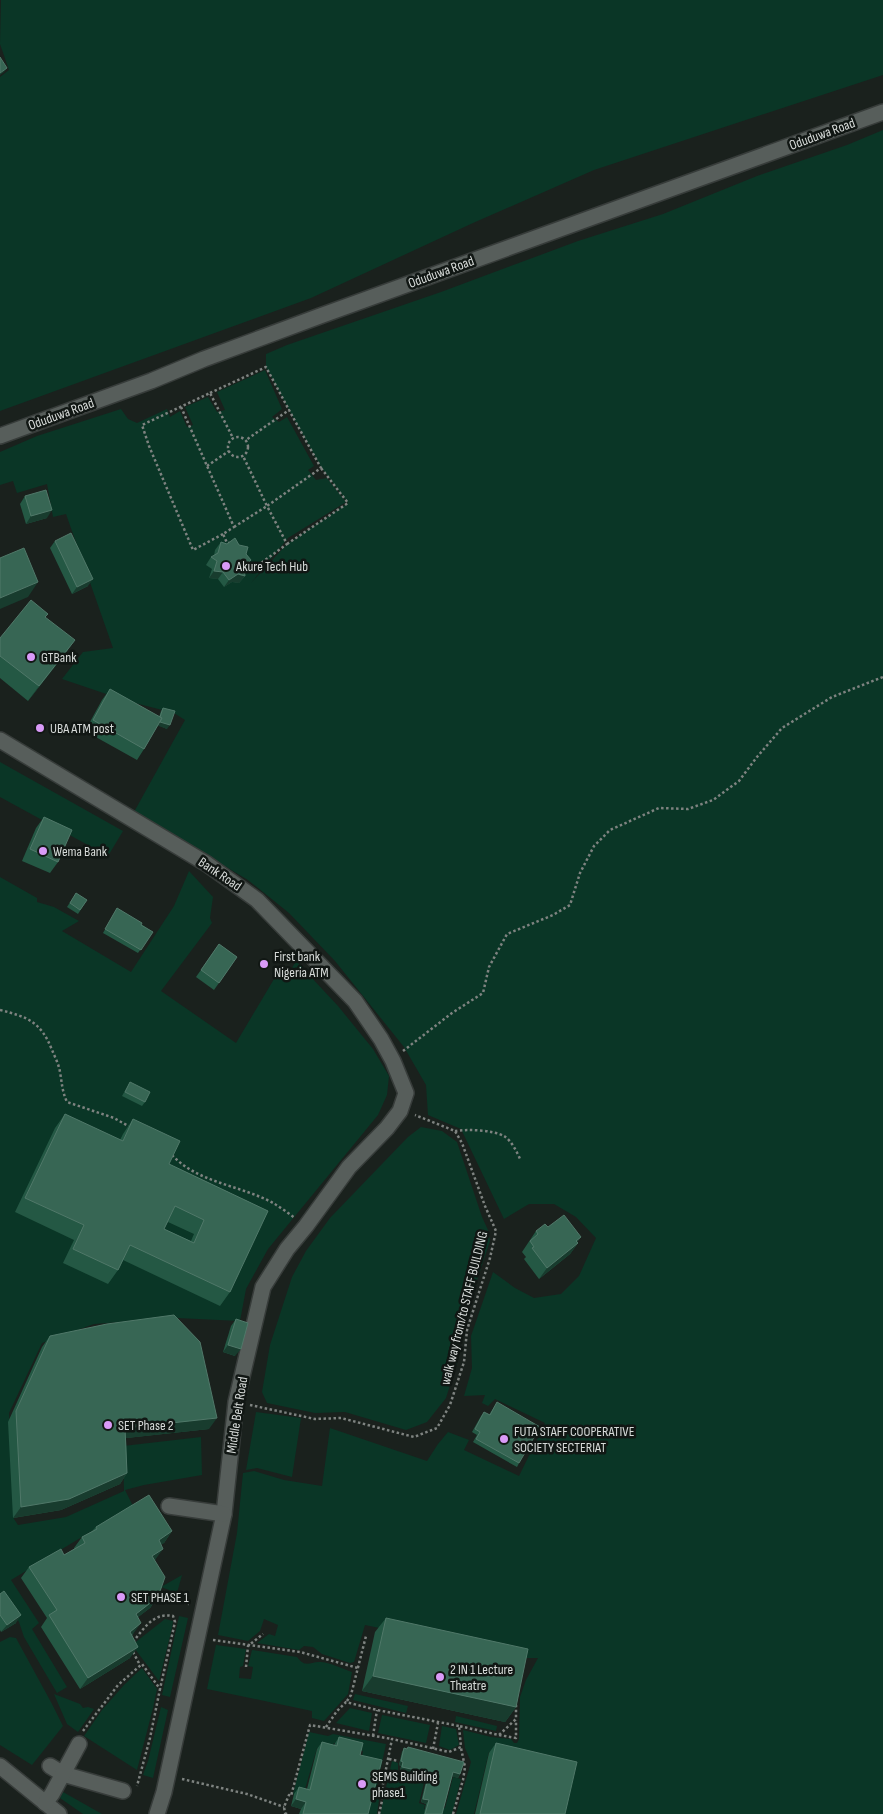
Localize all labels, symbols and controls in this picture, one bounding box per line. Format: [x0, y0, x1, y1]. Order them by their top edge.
street label: Oduduwa Road [787, 114, 857, 154]
street label: Oduduwa Road [406, 252, 476, 292]
street label: Oduduwa Road [26, 394, 96, 434]
place label: Akure Tech Hub [235, 558, 308, 575]
marker: Akure Tech Hub [220, 560, 232, 572]
place label: GTBank [41, 649, 77, 666]
marker: GTBank [25, 651, 37, 663]
place label: UBA ATM post [50, 720, 114, 737]
marker: UBA ATM post [34, 722, 46, 734]
place label: Wema Bank [53, 843, 108, 860]
marker: Wema Bank [37, 845, 49, 857]
street label: Bank Road [195, 853, 245, 895]
place label: First bank Nigeria ATM [274, 948, 329, 981]
marker: First bank Nigeria ATM [258, 958, 270, 970]
street label: walk way from/to STAFF BUILDING [437, 1229, 491, 1387]
street label: Middle Belt Road [223, 1375, 251, 1455]
place label: SET Phase 2 [118, 1417, 174, 1434]
marker: SET Phase 2 [102, 1419, 114, 1431]
place label: FUTA STAFF COOPERATIVE SOCIETY SECTERIAT [514, 1423, 635, 1456]
marker: FUTA STAFF COOPERATIVE SOCIETY SECTERIAT [498, 1433, 510, 1445]
place label: SET PHASE 1 [131, 1589, 189, 1606]
marker: SET PHASE 1 [115, 1591, 127, 1603]
place label: 2 IN 1 Lecture Theatre [450, 1661, 513, 1694]
marker: 2 IN 1 Lecture Theatre [434, 1671, 446, 1683]
place label: SEMS Building phase1 [372, 1768, 438, 1801]
marker: SEMS Building phase1 [356, 1778, 368, 1790]

